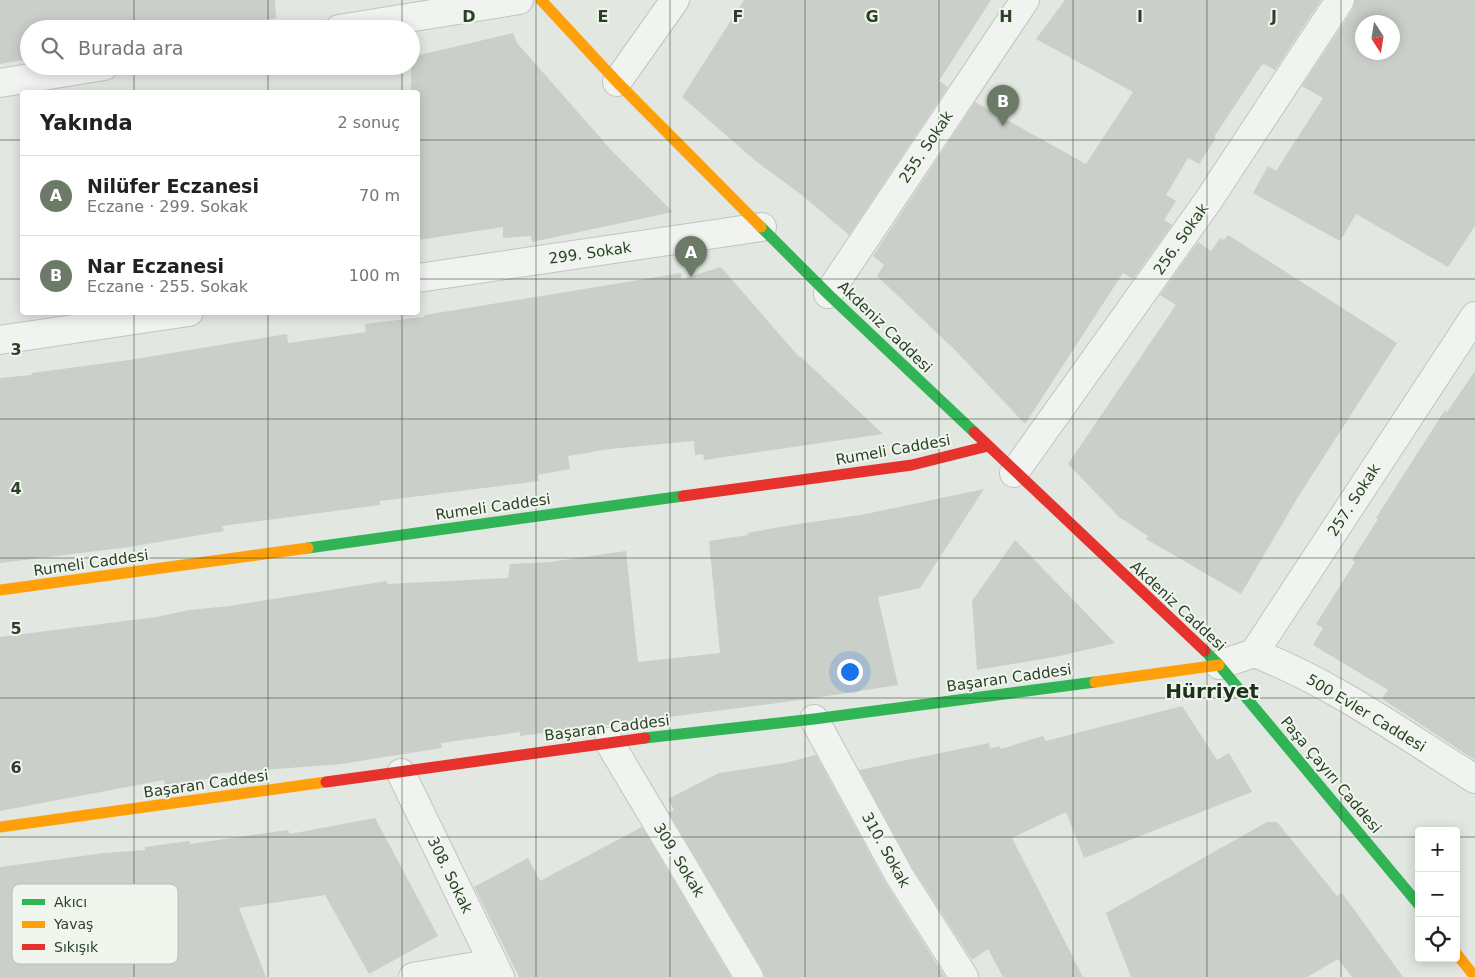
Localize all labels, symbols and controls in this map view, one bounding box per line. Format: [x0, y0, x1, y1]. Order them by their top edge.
text: D [462, 7, 476, 26]
text: E [598, 7, 608, 26]
text: F [733, 7, 743, 26]
text: G [865, 7, 879, 26]
text: H [999, 7, 1013, 26]
text: I [1137, 7, 1143, 26]
text: J [1270, 7, 1277, 26]
north arrow [1355, 15, 1400, 60]
search box [20, 20, 420, 75]
icon: search [38, 34, 66, 62]
text: Burada ara [78, 37, 183, 59]
pin: B [987, 85, 1019, 126]
street label: 255. Sokak [895, 107, 957, 187]
text: Yakında [40, 111, 133, 135]
text: 2 sonuç [338, 113, 400, 132]
text: Nilüfer Eczanesi [87, 175, 259, 197]
text: A [50, 186, 62, 205]
text: 70 m [359, 186, 400, 205]
text: Eczane · 299. Sokak [87, 197, 248, 216]
street label: 256. Sokak [1150, 200, 1212, 278]
pin: A [675, 236, 707, 277]
street label: 299. Sokak [548, 238, 633, 268]
text: Nar Eczanesi [87, 255, 224, 277]
text: B [50, 266, 62, 285]
text: 100 m [349, 266, 400, 285]
text: Eczane · 255. Sokak [87, 277, 248, 296]
street label: Akdeniz Caddesi [834, 277, 936, 377]
text: 3 [10, 340, 22, 359]
street label: Rumeli Caddesi [834, 431, 952, 469]
street label: 257. Sokak [1324, 460, 1384, 540]
text: 4 [10, 479, 22, 498]
street label: Rumeli Caddesi [434, 490, 552, 524]
street label: Rumeli Caddesi [32, 546, 150, 580]
street label: Akdeniz Caddesi [1127, 557, 1229, 655]
text: 5 [10, 619, 22, 638]
your location [837, 659, 863, 685]
street label: Başaran Caddesi [945, 660, 1073, 696]
street label: 500 Evler Caddesi [1303, 670, 1429, 756]
district label: Hürriyet [1165, 679, 1259, 703]
street label: Başaran Caddesi [543, 711, 671, 745]
street label: Paşa Çayırı Caddesi [1277, 713, 1385, 837]
text: 6 [10, 758, 22, 777]
street label: Başaran Caddesi [142, 766, 270, 802]
street label: 310. Sokak [858, 809, 914, 891]
street label: 309. Sokak [650, 820, 708, 901]
map controls [1415, 827, 1460, 962]
button: + [1415, 827, 1460, 872]
street label: 308. Sokak [424, 834, 476, 917]
button: − [1415, 872, 1460, 917]
legend [12, 884, 178, 964]
text: Akıcı [54, 894, 87, 910]
text: Yavaş [53, 916, 93, 932]
button: locate [1415, 917, 1460, 962]
text: Sıkışık [54, 939, 99, 955]

